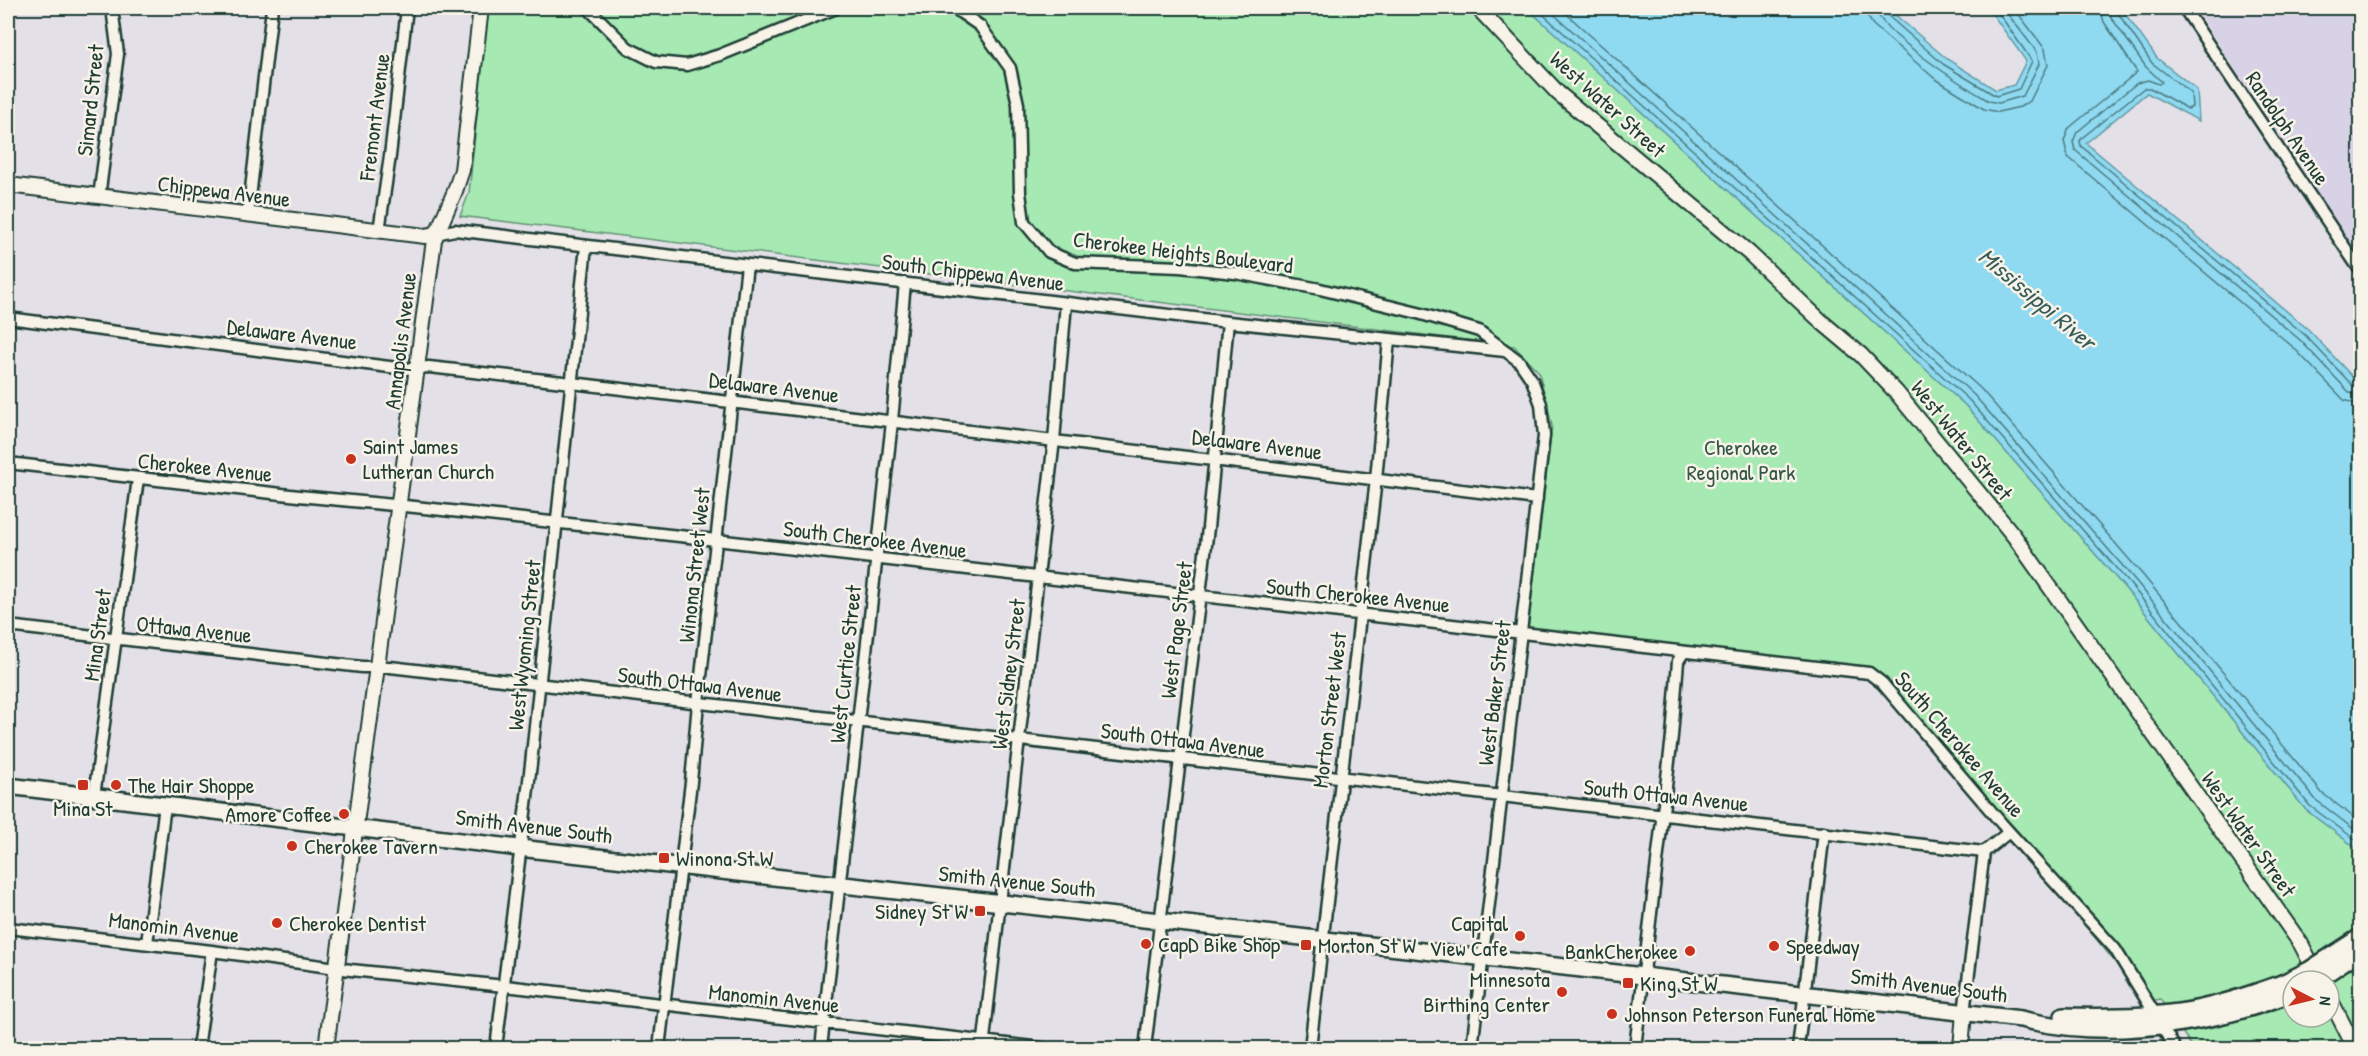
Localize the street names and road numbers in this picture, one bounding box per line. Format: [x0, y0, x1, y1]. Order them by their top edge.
street label: Simard Street [69, 42, 111, 157]
street label: West Water Street [1543, 44, 1673, 164]
street label: Fremont Avenue [351, 52, 397, 183]
street label: Randolph Avenue [2239, 65, 2337, 191]
street label: Chippewa Avenue [156, 168, 292, 214]
street label: Cherokee Heights Boulevard [1071, 224, 1295, 280]
street label: South Chippewa Avenue [880, 246, 1066, 298]
street label: Annapolis Avenue [377, 271, 423, 411]
street label: Delaware Avenue [225, 311, 359, 357]
street label: Delaware Avenue [707, 364, 841, 410]
street label: West Water Street [1904, 374, 2020, 507]
street label: Delaware Avenue [1190, 421, 1324, 467]
street label: Cherokee Avenue [136, 445, 274, 489]
street label: Winona Street West [671, 486, 717, 644]
street label: South Cherokee Avenue [782, 513, 969, 565]
street label: West Wyoming Street [500, 558, 548, 732]
street label: West Page Street [1153, 560, 1199, 700]
street label: South Cherokee Avenue [1265, 570, 1452, 620]
street label: West Curtice Street [822, 583, 868, 745]
street label: Mina Street [76, 587, 118, 683]
street label: West Sidney Street [984, 597, 1032, 751]
street label: Ottawa Avenue [135, 608, 253, 650]
street label: West Baker Street [1470, 618, 1518, 767]
street label: Morton Street West [1305, 630, 1353, 789]
street label: South Ottawa Avenue [616, 659, 784, 709]
street label: South Cherokee Avenue [1888, 665, 2032, 824]
street label: South Ottawa Avenue [1099, 715, 1267, 765]
street label: West Water Street [2195, 765, 2304, 903]
street label: South Ottawa Avenue [1582, 771, 1750, 819]
street label: Smith Avenue South [454, 802, 614, 850]
street label: Smith Avenue South [937, 858, 1097, 904]
street label: Manomin Avenue [107, 904, 241, 950]
street label: Smith Avenue South [1849, 961, 2009, 1009]
street label: Manomin Avenue [707, 976, 841, 1020]

